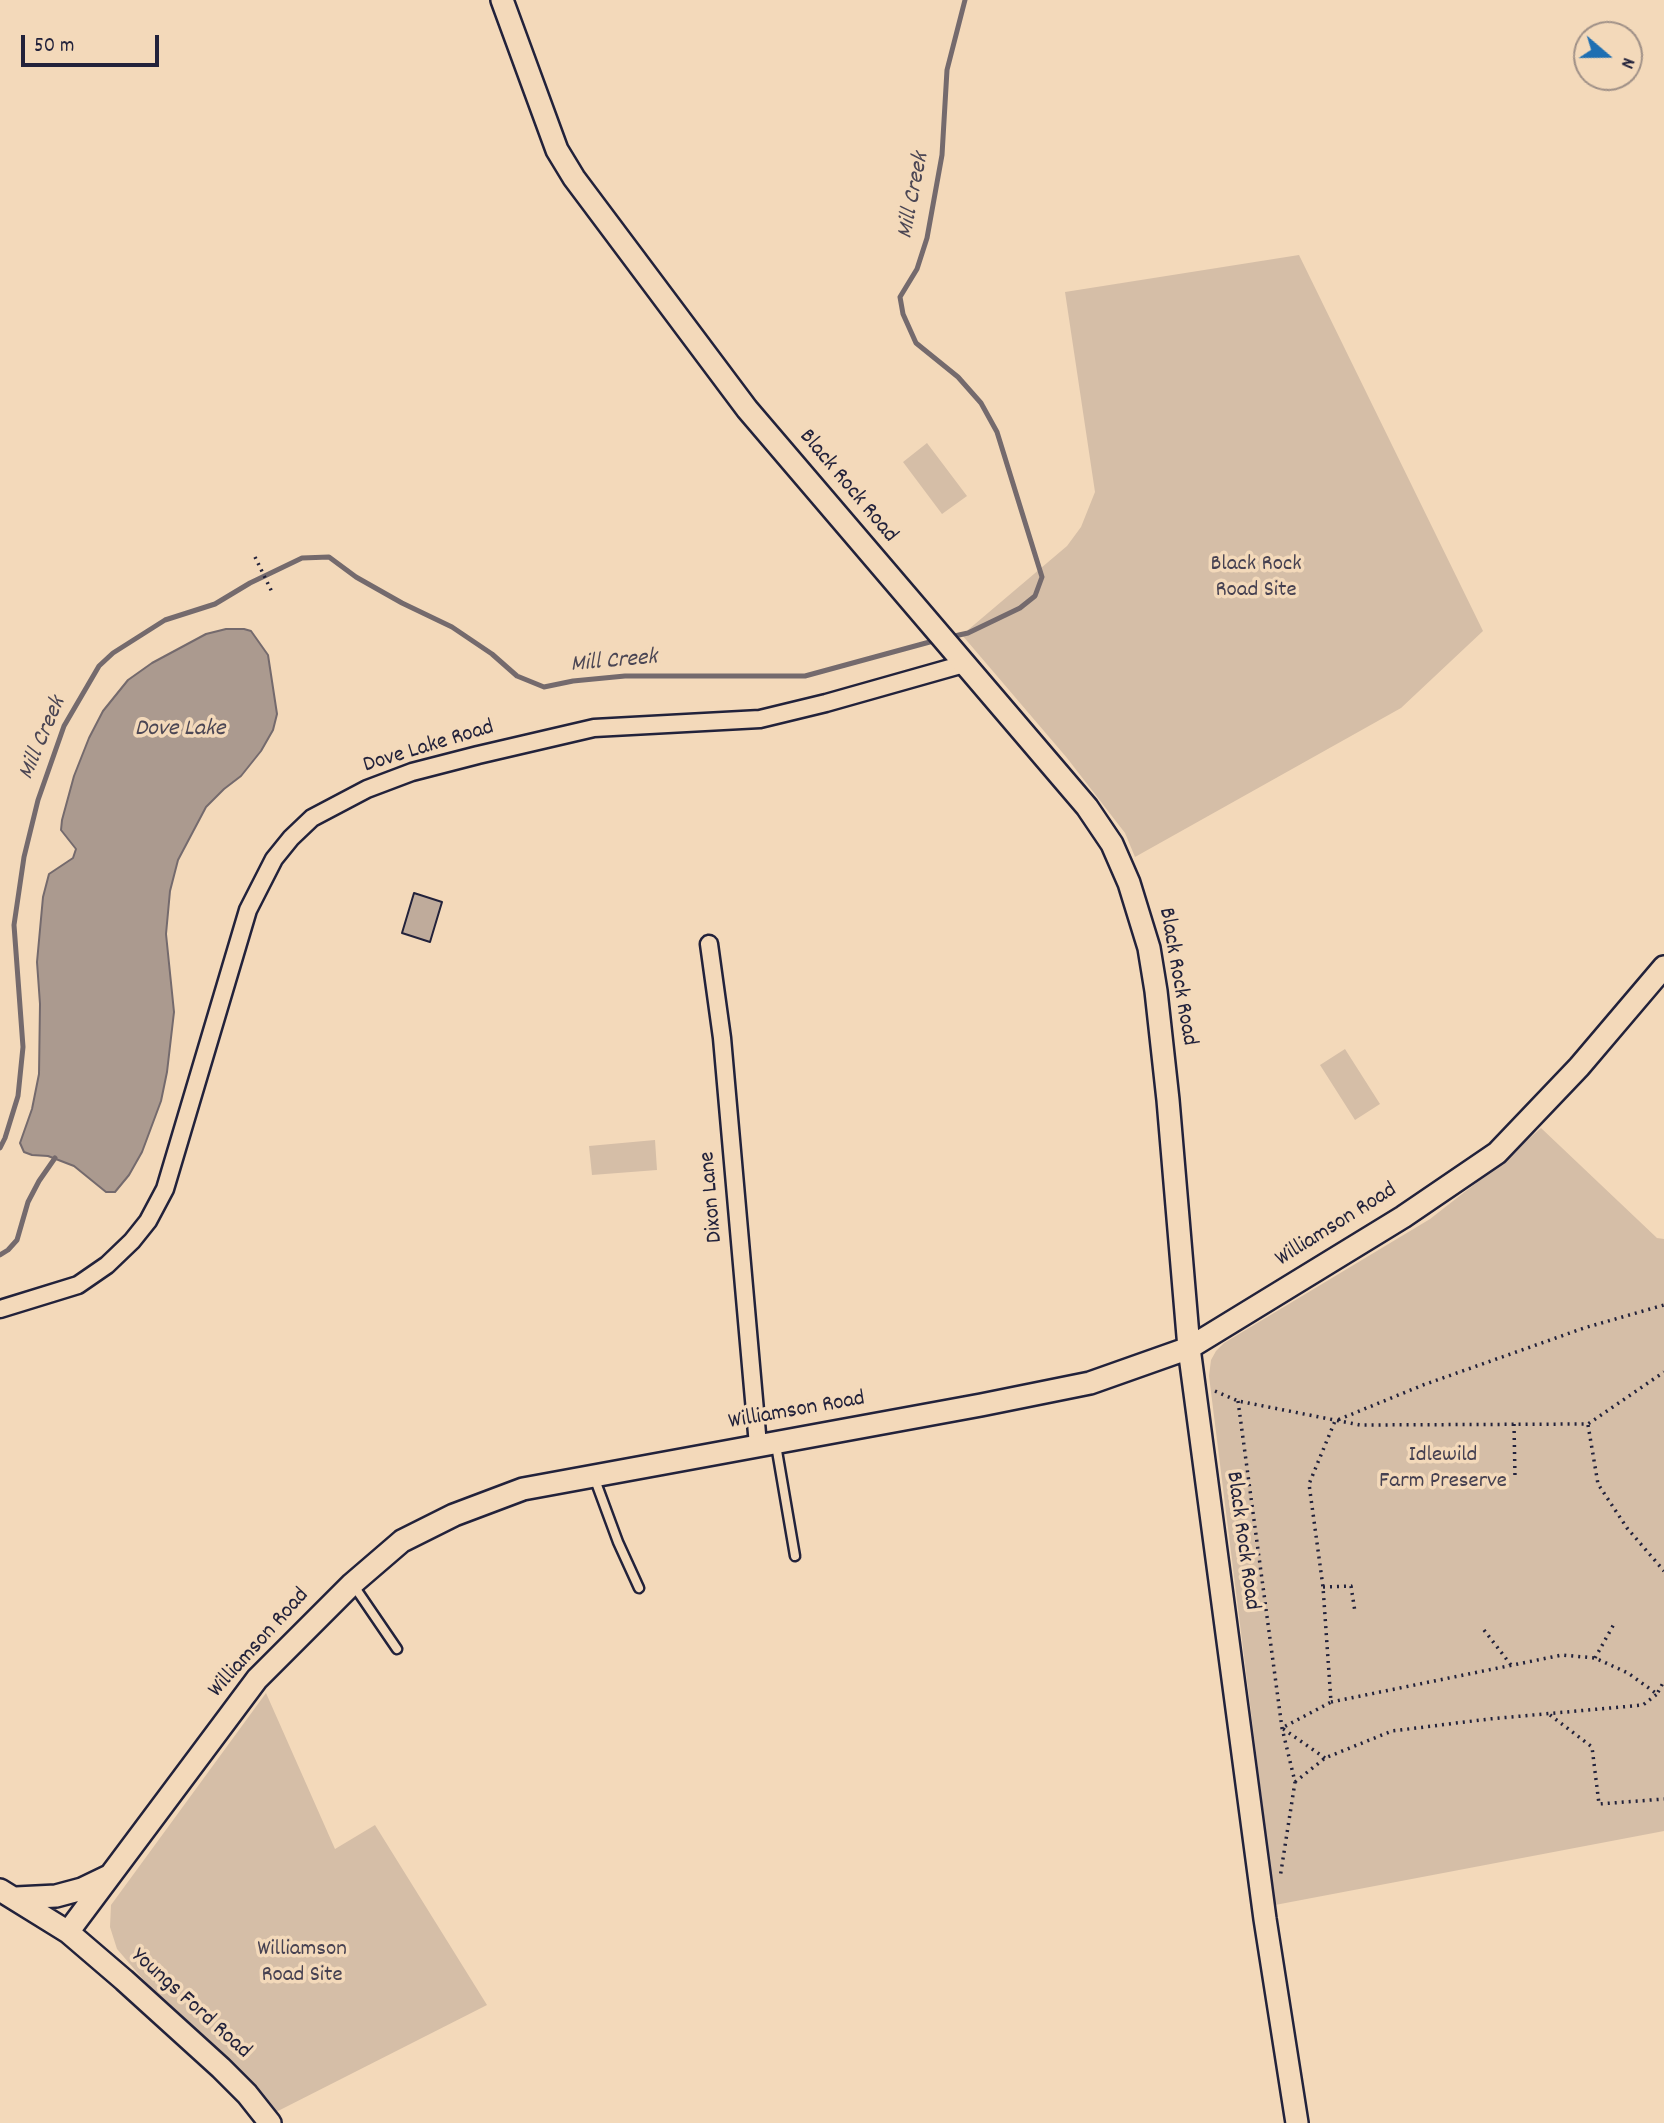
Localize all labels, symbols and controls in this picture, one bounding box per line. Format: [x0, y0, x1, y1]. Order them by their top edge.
scale bar [24, 21, 163, 65]
north arrow [1573, 21, 1643, 91]
text: 50 m [34, 32, 74, 62]
text: N [1612, 54, 1641, 72]
water label: Mill Creek [893, 151, 937, 241]
street label: Black Rock Road [792, 425, 902, 549]
park label: Black Rock Road Site [1210, 552, 1302, 606]
water label: Mill Creek [569, 645, 659, 681]
water label: Mill Creek [14, 693, 74, 785]
street label: Dove Lake Road [360, 715, 498, 781]
water label: Dove Lake [135, 717, 225, 745]
street label: Black Rock Road [1150, 906, 1202, 1048]
street label: Dixon Lane [695, 1150, 731, 1244]
street label: Williamson Road [1271, 1178, 1403, 1274]
street label: Williamson Road [727, 1386, 867, 1438]
park label: Idlewild Farm Preserve [1379, 1443, 1507, 1497]
street label: Black Rock Road [1218, 1470, 1264, 1612]
street label: Williamson Road [204, 1583, 316, 1705]
park label: Williamson Road Site [257, 1937, 347, 1991]
street label: Youngs Ford Road [124, 1944, 256, 2066]

